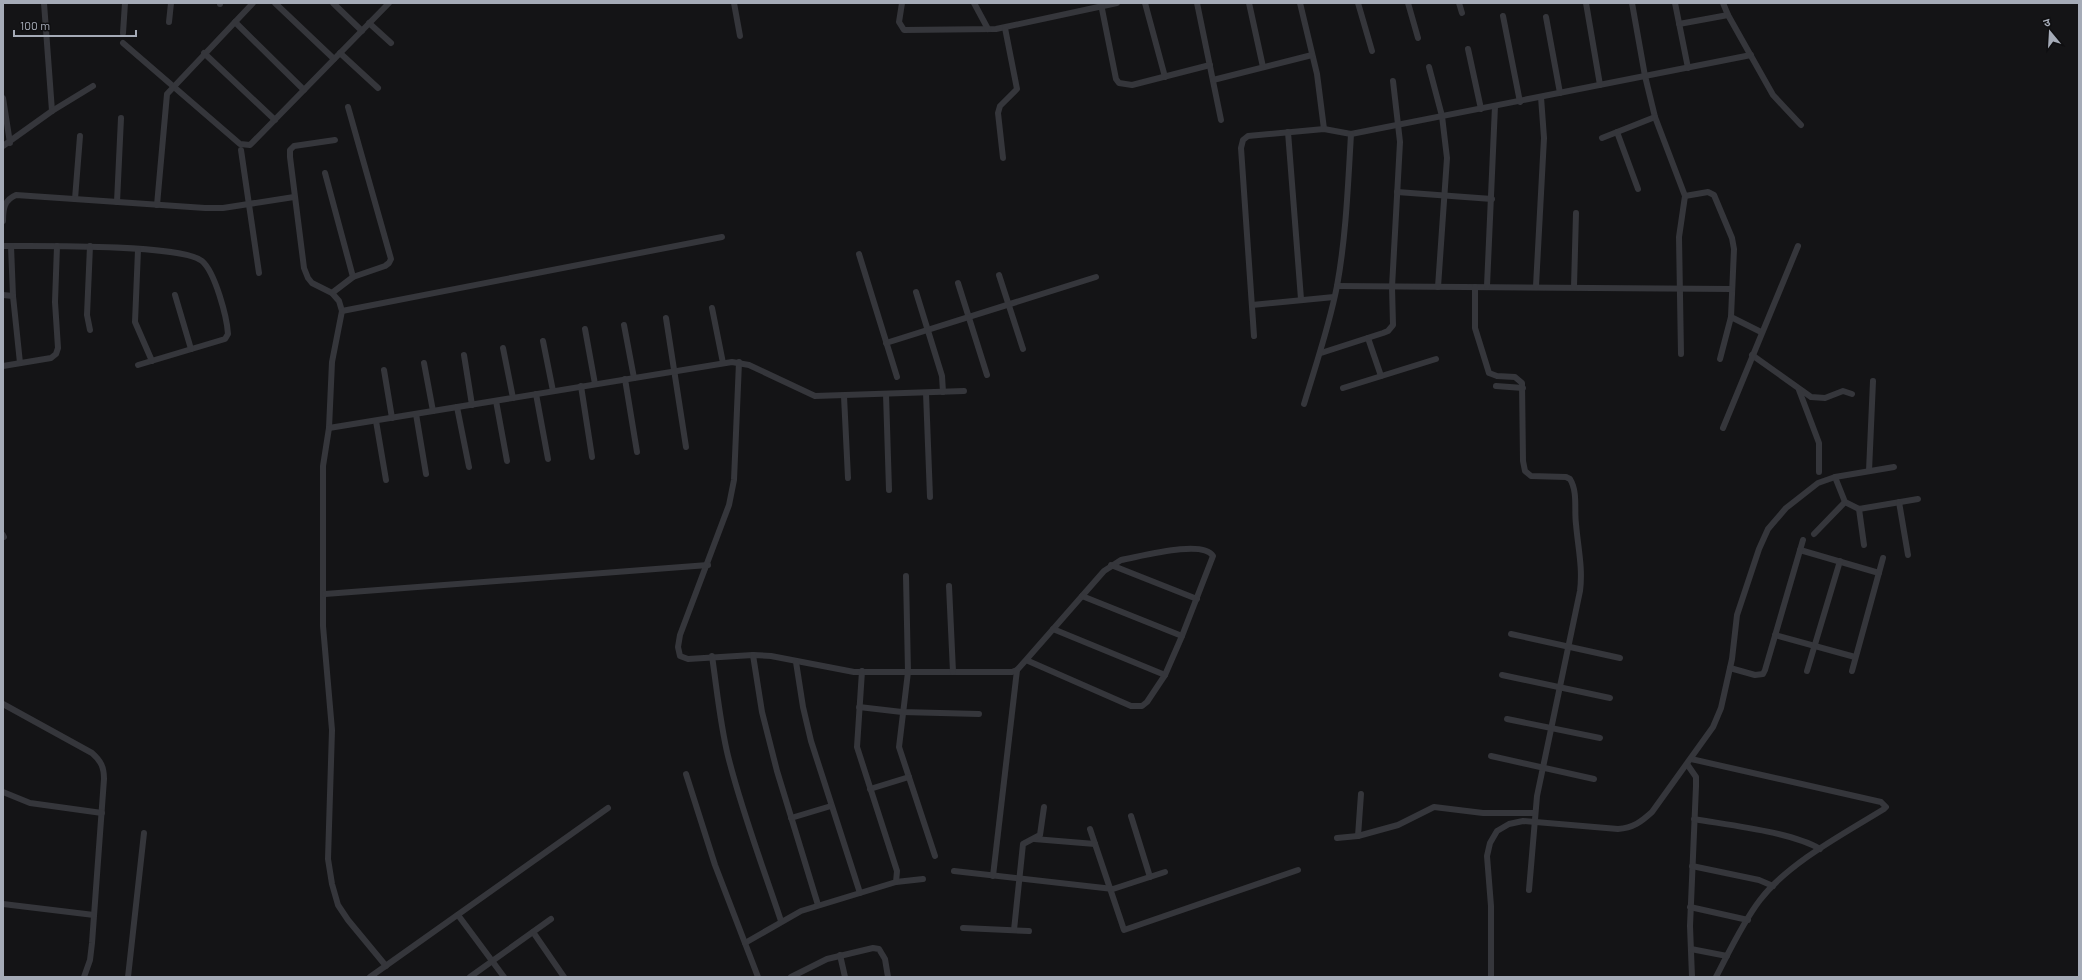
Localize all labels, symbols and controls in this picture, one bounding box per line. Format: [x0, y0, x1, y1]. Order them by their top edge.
scale bar [14, 12, 136, 38]
north arrow [2030, 12, 2070, 52]
text: उ [2042, 15, 2052, 29]
text: 100 m [20, 18, 50, 32]

